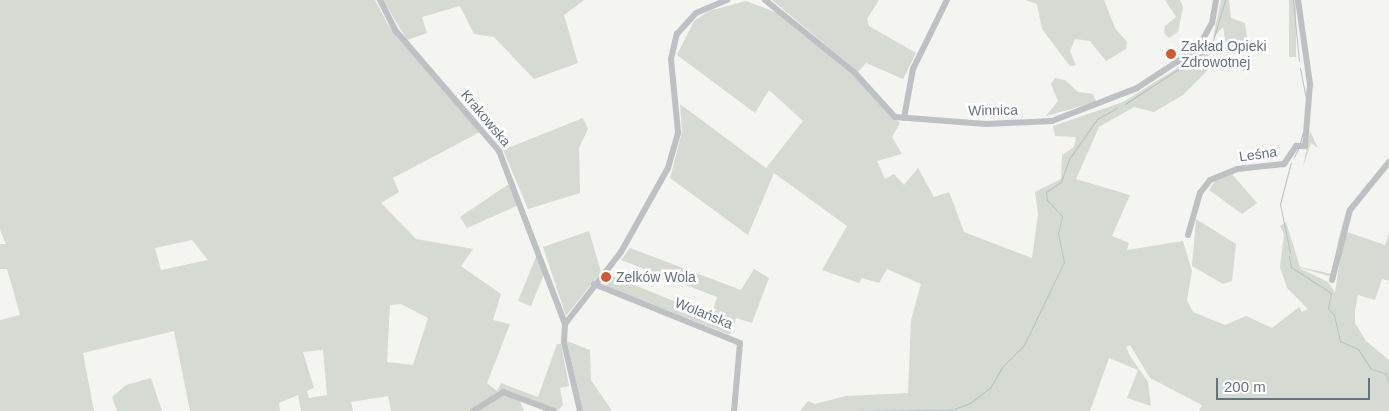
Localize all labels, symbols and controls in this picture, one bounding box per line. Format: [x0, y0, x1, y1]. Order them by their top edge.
place label: Zakład Opieki Zdrowotnej [1181, 38, 1267, 70]
marker: Zakład Opieki Zdrowotnej [1165, 48, 1177, 60]
street label: Krakowska [458, 86, 514, 150]
street label: Winnica [968, 101, 1018, 119]
street label: Leśna [1238, 143, 1278, 165]
place label: Zelków Wola [616, 269, 696, 285]
marker: Zelków Wola [600, 271, 612, 283]
street label: Wolańska [672, 294, 736, 332]
scale bar [1219, 368, 1373, 400]
text: 200 m [1224, 378, 1266, 395]

